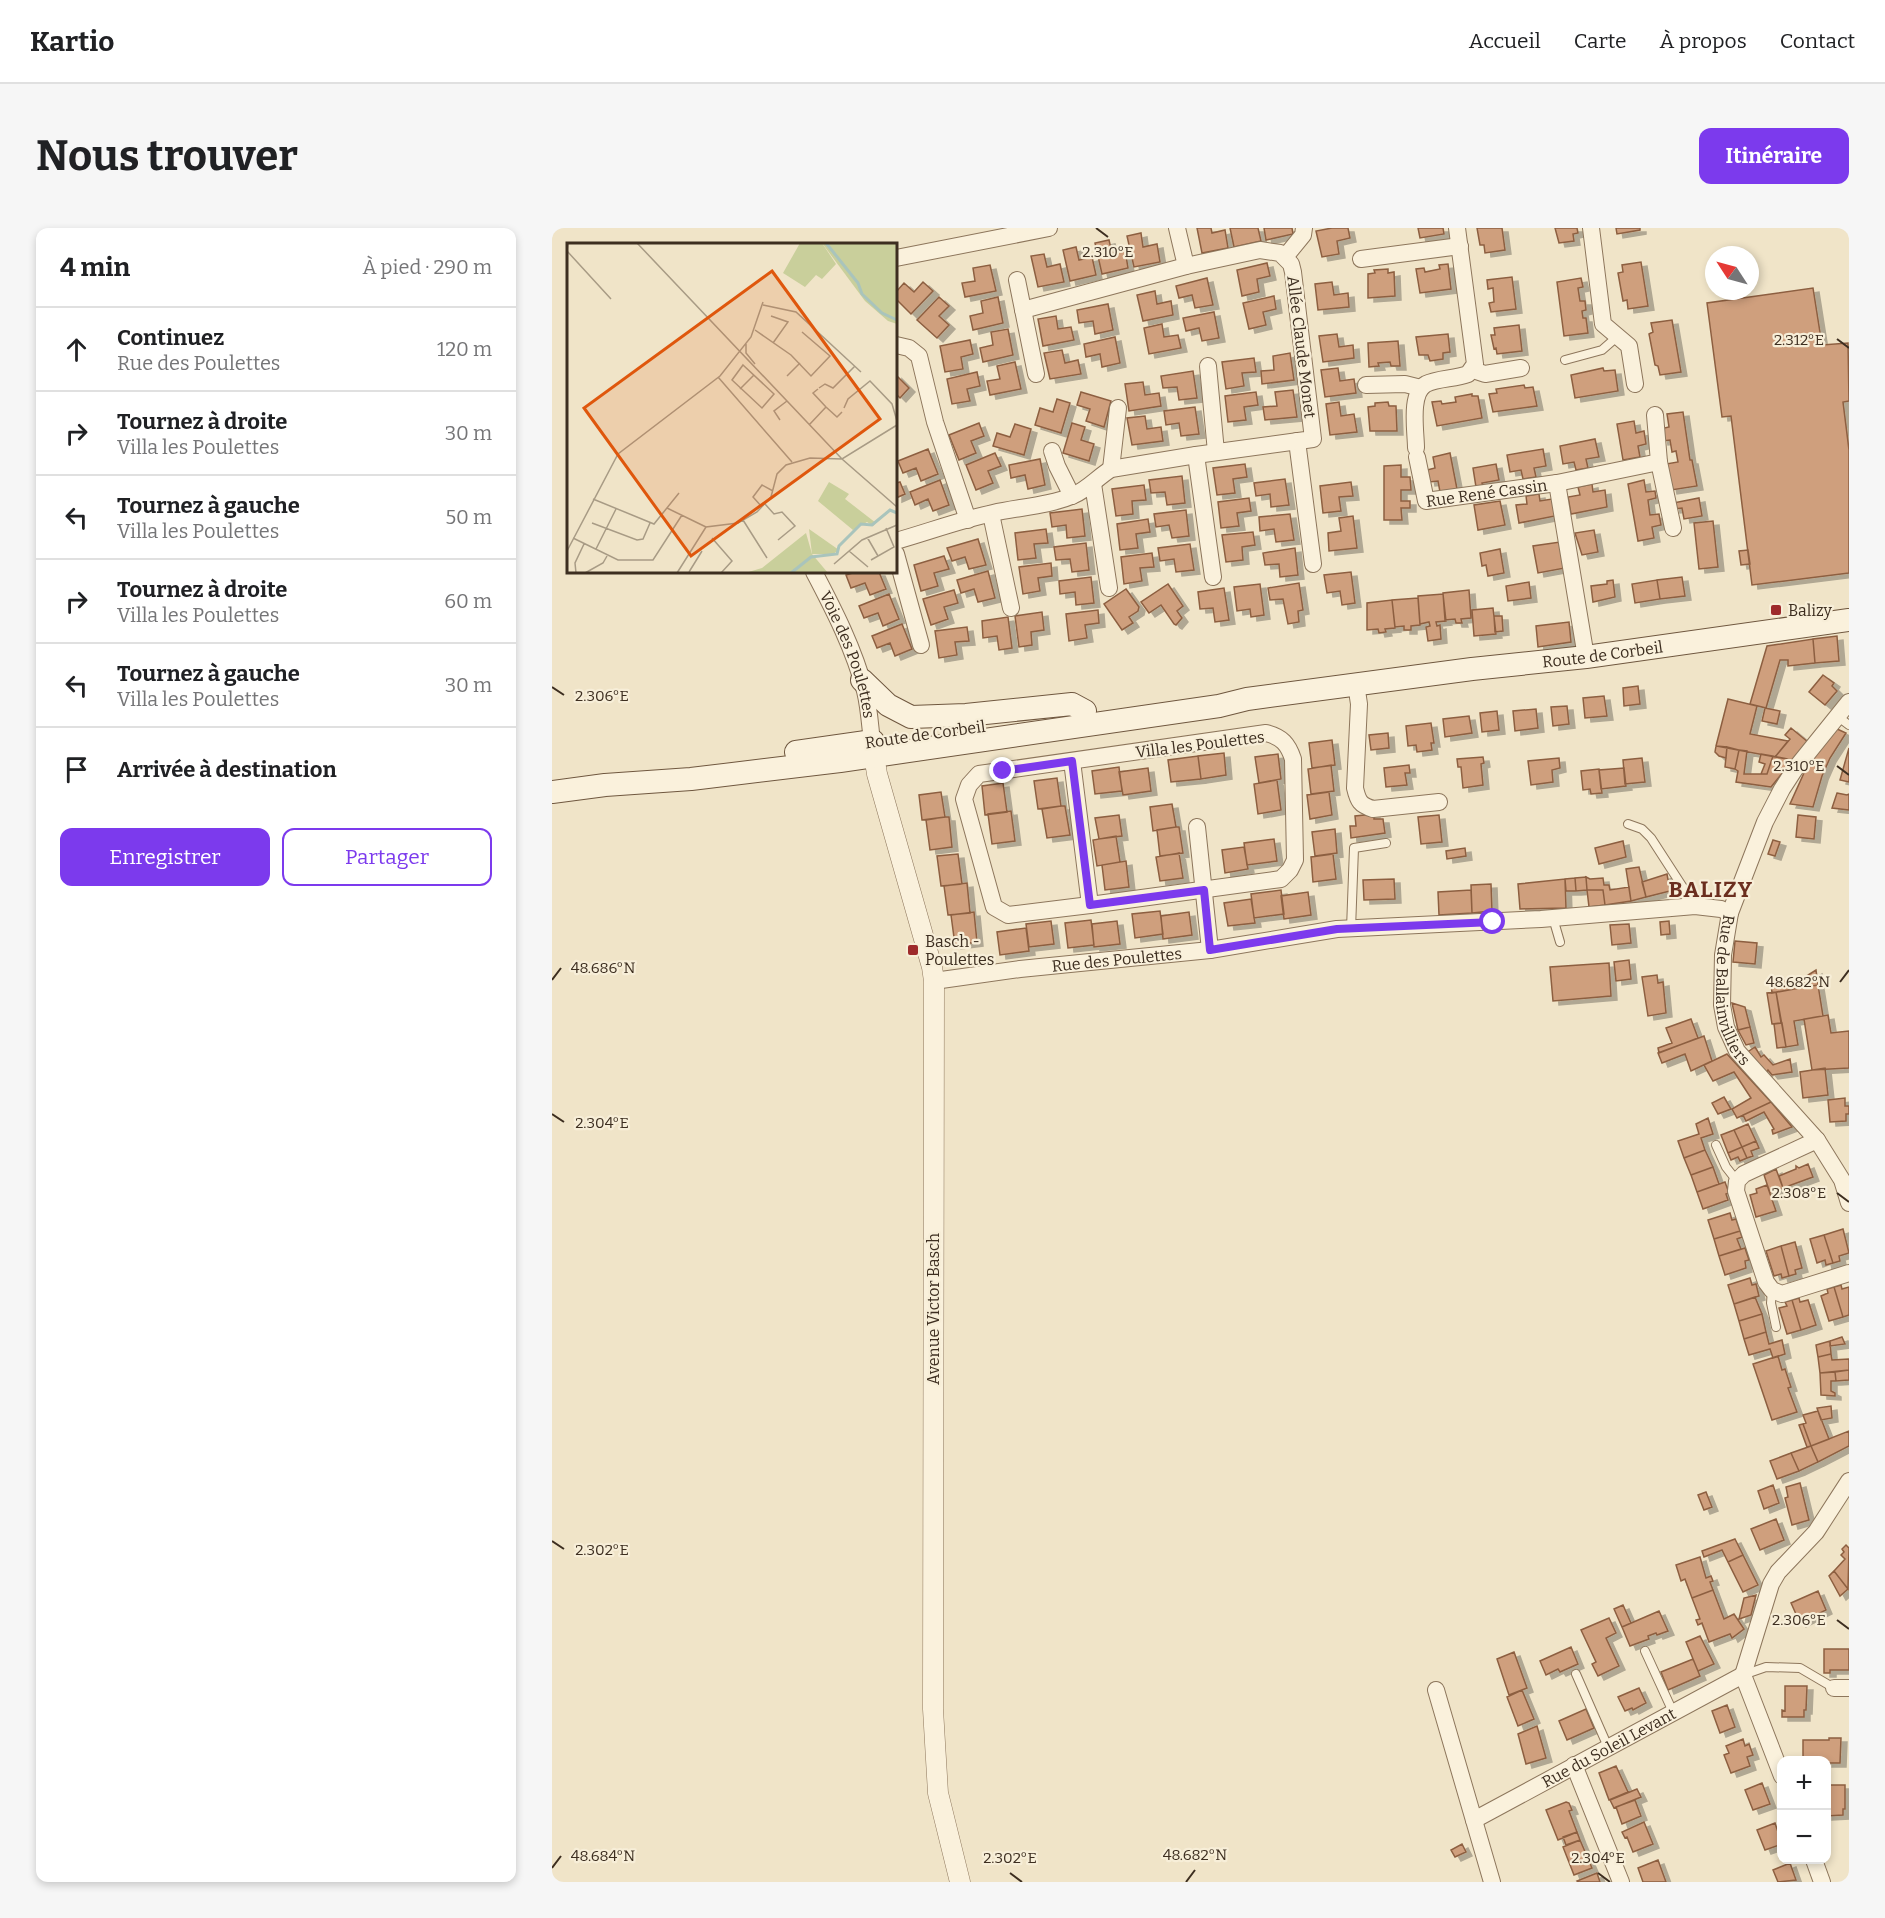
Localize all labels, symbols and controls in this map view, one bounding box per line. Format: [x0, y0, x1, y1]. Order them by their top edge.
text: Kartio [30, 25, 114, 58]
text: Accueil [1469, 28, 1541, 54]
text: Carte [1574, 28, 1627, 54]
text: À propos [1660, 28, 1747, 54]
text: Contact [1780, 28, 1855, 54]
button: Itinéraire [1699, 128, 1849, 184]
text: Nous trouver [36, 131, 298, 181]
inset map [567, 243, 897, 573]
text: 2.310°E [1082, 243, 1134, 261]
north arrow [1705, 246, 1759, 300]
text: 4 min [60, 252, 130, 283]
text: À pied · 290 m [362, 255, 492, 279]
street label: Allée Claude Monet [1283, 275, 1320, 420]
text: Continuez [117, 324, 224, 351]
text: 2.312°E [1774, 331, 1824, 349]
icon: ahead [60, 333, 93, 366]
text: 120 m [437, 337, 492, 361]
text: Rue des Poulettes [117, 351, 280, 375]
text: Tournez à droite [117, 408, 287, 435]
icon: right [60, 417, 93, 450]
text: 30 m [445, 421, 492, 445]
text: Villa les Poulettes [117, 435, 279, 459]
street label: Rue René Cassin [1425, 475, 1548, 511]
text: Tournez à gauche [117, 492, 300, 519]
icon: left [60, 501, 93, 534]
text: 50 m [445, 505, 492, 529]
text: Villa les Poulettes [117, 519, 279, 543]
text: Tournez à droite [117, 576, 287, 603]
icon: right [60, 585, 93, 618]
street label: Voie des Poulettes [816, 588, 878, 719]
text: 60 m [444, 589, 492, 613]
place label: Balizy [1788, 601, 1833, 620]
text: Villa les Poulettes [117, 603, 279, 627]
marker: Balizy [1769, 603, 1783, 617]
street label: Route de Corbeil [1541, 637, 1665, 672]
text: Tournez à gauche [117, 660, 300, 687]
icon: left [60, 669, 93, 702]
text: 30 m [445, 673, 492, 697]
text: Villa les Poulettes [117, 687, 279, 711]
text: 2.306°E [575, 687, 629, 705]
street label: Route de Corbeil [864, 717, 987, 752]
street label: Villa les Poulettes [1134, 727, 1266, 762]
icon: arrive [60, 753, 93, 786]
text: Arrivée à destination [117, 756, 337, 783]
route end [989, 757, 1015, 783]
text: 2.310°E [1773, 757, 1825, 775]
button: Enregistrer [60, 828, 270, 886]
button: Partager [282, 828, 492, 886]
district label: BALIZY [1668, 876, 1754, 903]
route start [1479, 908, 1505, 934]
street label: Rue de Ballainvilliers [1712, 913, 1754, 1069]
place label: Basch - Poulettes [925, 932, 995, 969]
marker: Basch - Poulettes [906, 943, 920, 957]
street label: Rue des Poulettes [1051, 944, 1183, 976]
text: 48.686°N [571, 959, 635, 977]
text: 48.682°N [1766, 973, 1830, 991]
text: 2.304°E [575, 1114, 629, 1132]
text: 2.308°E [1772, 1184, 1826, 1202]
street label: Avenue Victor Basch [924, 1233, 943, 1385]
text: 2.302°E [575, 1541, 629, 1559]
text: 2.306°E [1772, 1611, 1826, 1629]
street label: Rue du Soleil Levant [1539, 1704, 1679, 1792]
map controls [1777, 1756, 1831, 1864]
button: + [1777, 1756, 1831, 1810]
button: − [1777, 1810, 1831, 1864]
text: 48.682°N [1163, 1846, 1227, 1864]
text: 48.684°N [571, 1847, 635, 1865]
text: 2.302°E [983, 1849, 1037, 1867]
text: 2.304°E [1571, 1849, 1625, 1867]

